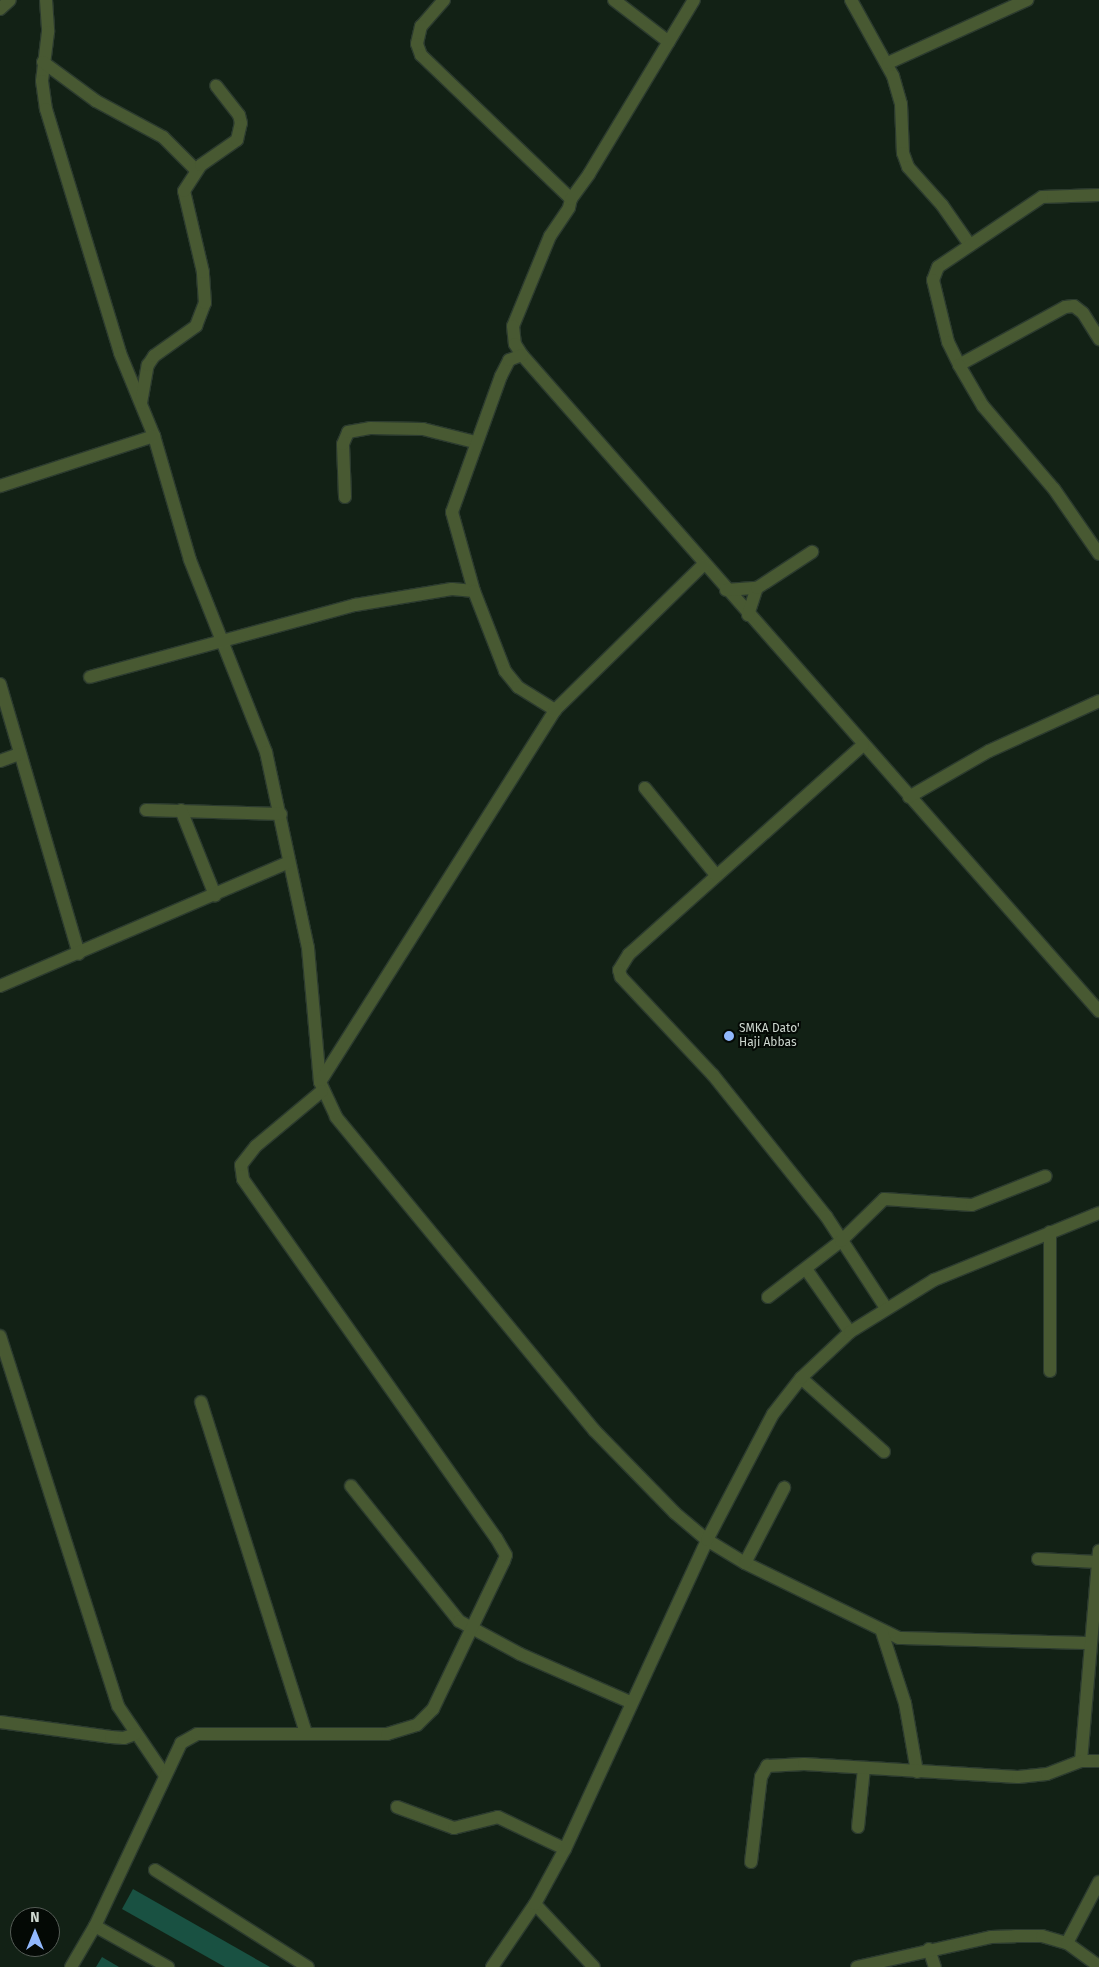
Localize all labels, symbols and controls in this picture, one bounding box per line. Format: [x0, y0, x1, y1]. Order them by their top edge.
place label: SMKA Dato' Haji Abbas [739, 1022, 800, 1050]
marker: SMKA Dato' Haji Abbas [723, 1030, 735, 1042]
north arrow [10, 1907, 60, 1957]
text: N [30, 1909, 40, 1926]

